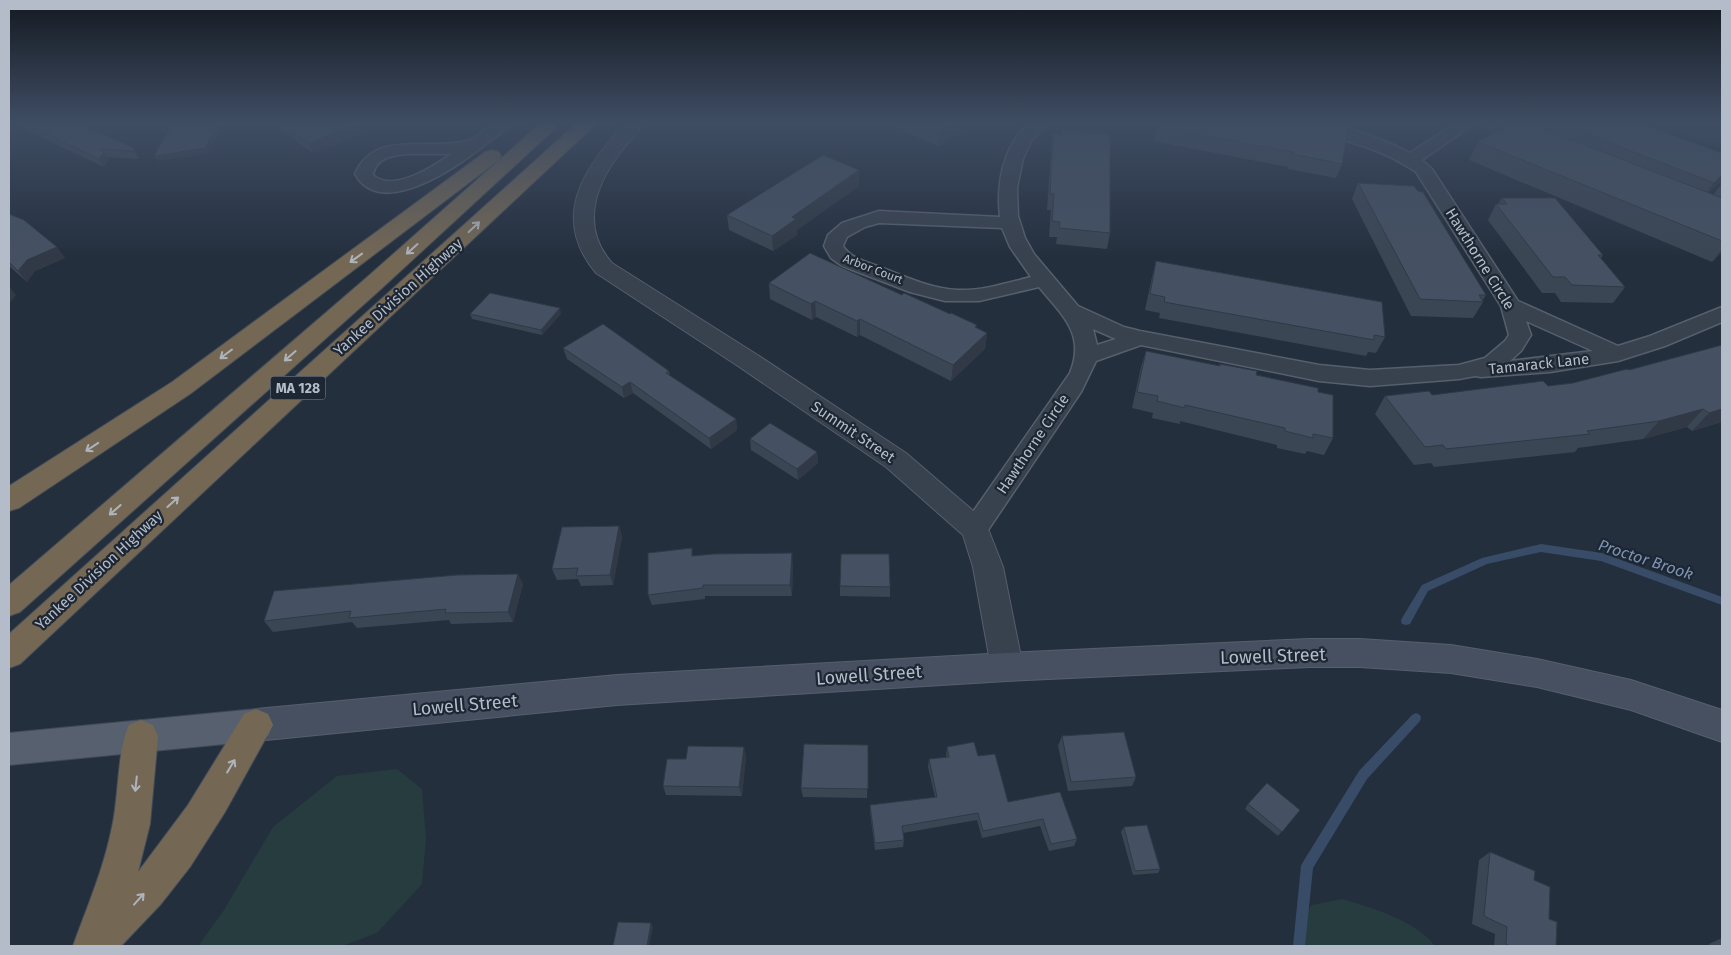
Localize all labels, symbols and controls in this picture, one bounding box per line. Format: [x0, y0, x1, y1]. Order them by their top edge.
street label: Hawthorne Circle [1442, 205, 1518, 313]
one-way arrow [468, 221, 481, 233]
street label: Yankee Division Highway [330, 234, 467, 360]
one-way arrow [405, 243, 418, 255]
street label: Arbor Court [841, 251, 905, 287]
one-way arrow [350, 252, 363, 263]
one-way arrow [220, 349, 233, 360]
street label: Tamarack Lane [1488, 350, 1590, 378]
one-way arrow [283, 351, 296, 362]
road number: MA 128 [270, 376, 326, 399]
street label: Hawthorne Circle [993, 391, 1073, 497]
street label: Summit Street [808, 397, 899, 467]
one-way arrow [85, 442, 99, 452]
one-way arrow [167, 496, 180, 508]
one-way arrow [108, 504, 121, 515]
street label: Yankee Division Highway [32, 506, 167, 634]
water label: Proctor Brook [1596, 535, 1696, 584]
street label: Lowell Street [1220, 643, 1327, 669]
street label: Lowell Street [815, 660, 923, 690]
street label: Lowell Street [411, 689, 519, 721]
one-way arrow [227, 759, 237, 773]
one-way arrow [131, 776, 141, 792]
one-way arrow [133, 893, 145, 906]

